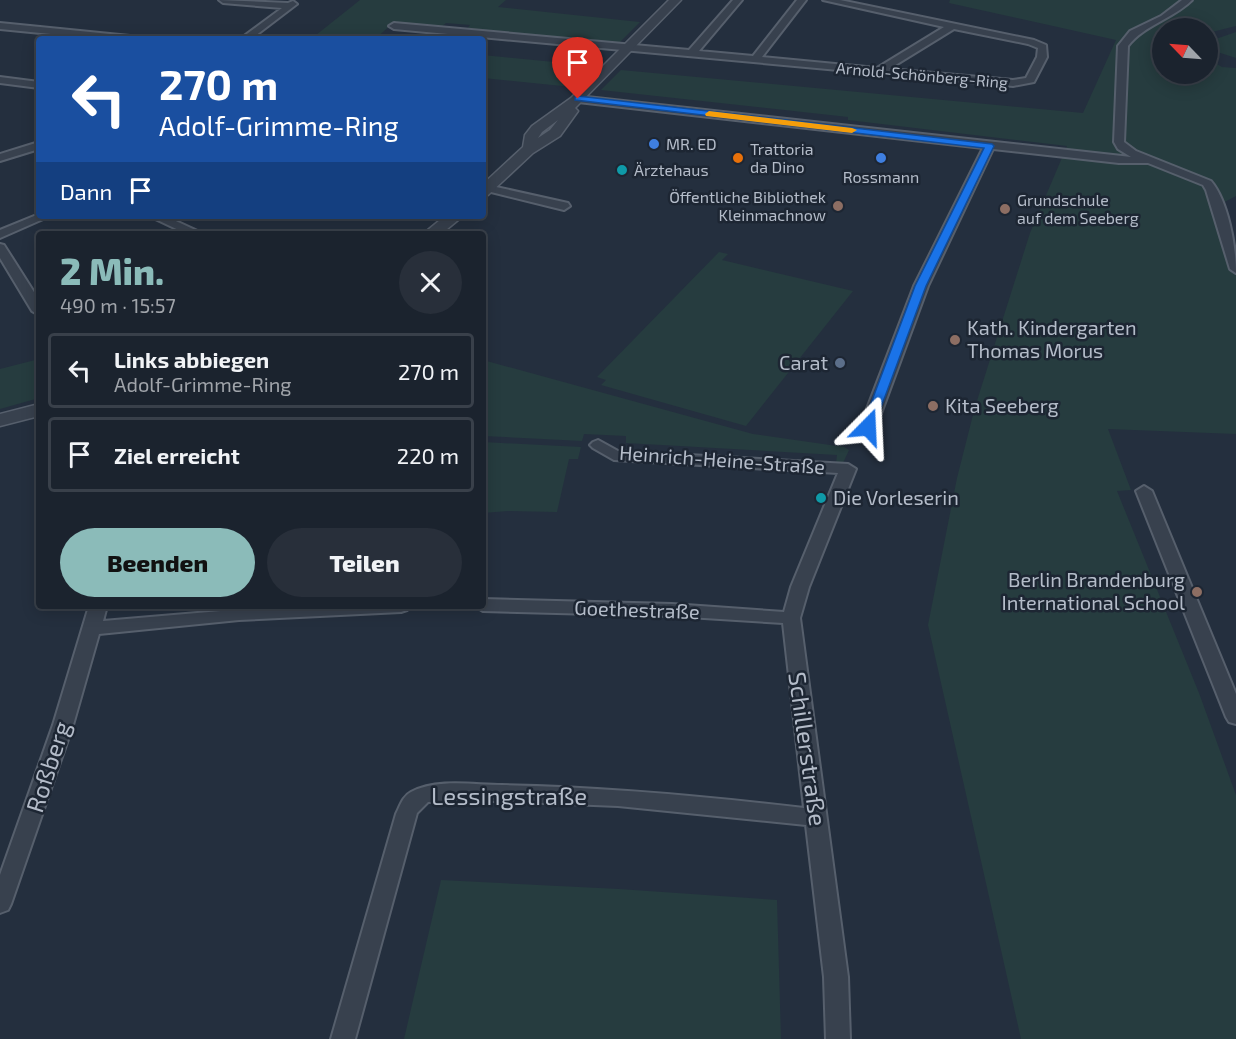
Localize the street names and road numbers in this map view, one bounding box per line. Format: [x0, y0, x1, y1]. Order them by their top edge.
street label: Arnold-Schönberg-Ring [835, 58, 1009, 91]
street label: Heinrich-Heine-Straße [618, 440, 826, 478]
street label: Goethestraße [574, 595, 700, 623]
street label: Schillerstraße [783, 670, 834, 828]
street label: Roßberg [19, 717, 76, 816]
street label: Lessingstraße [431, 781, 587, 810]

